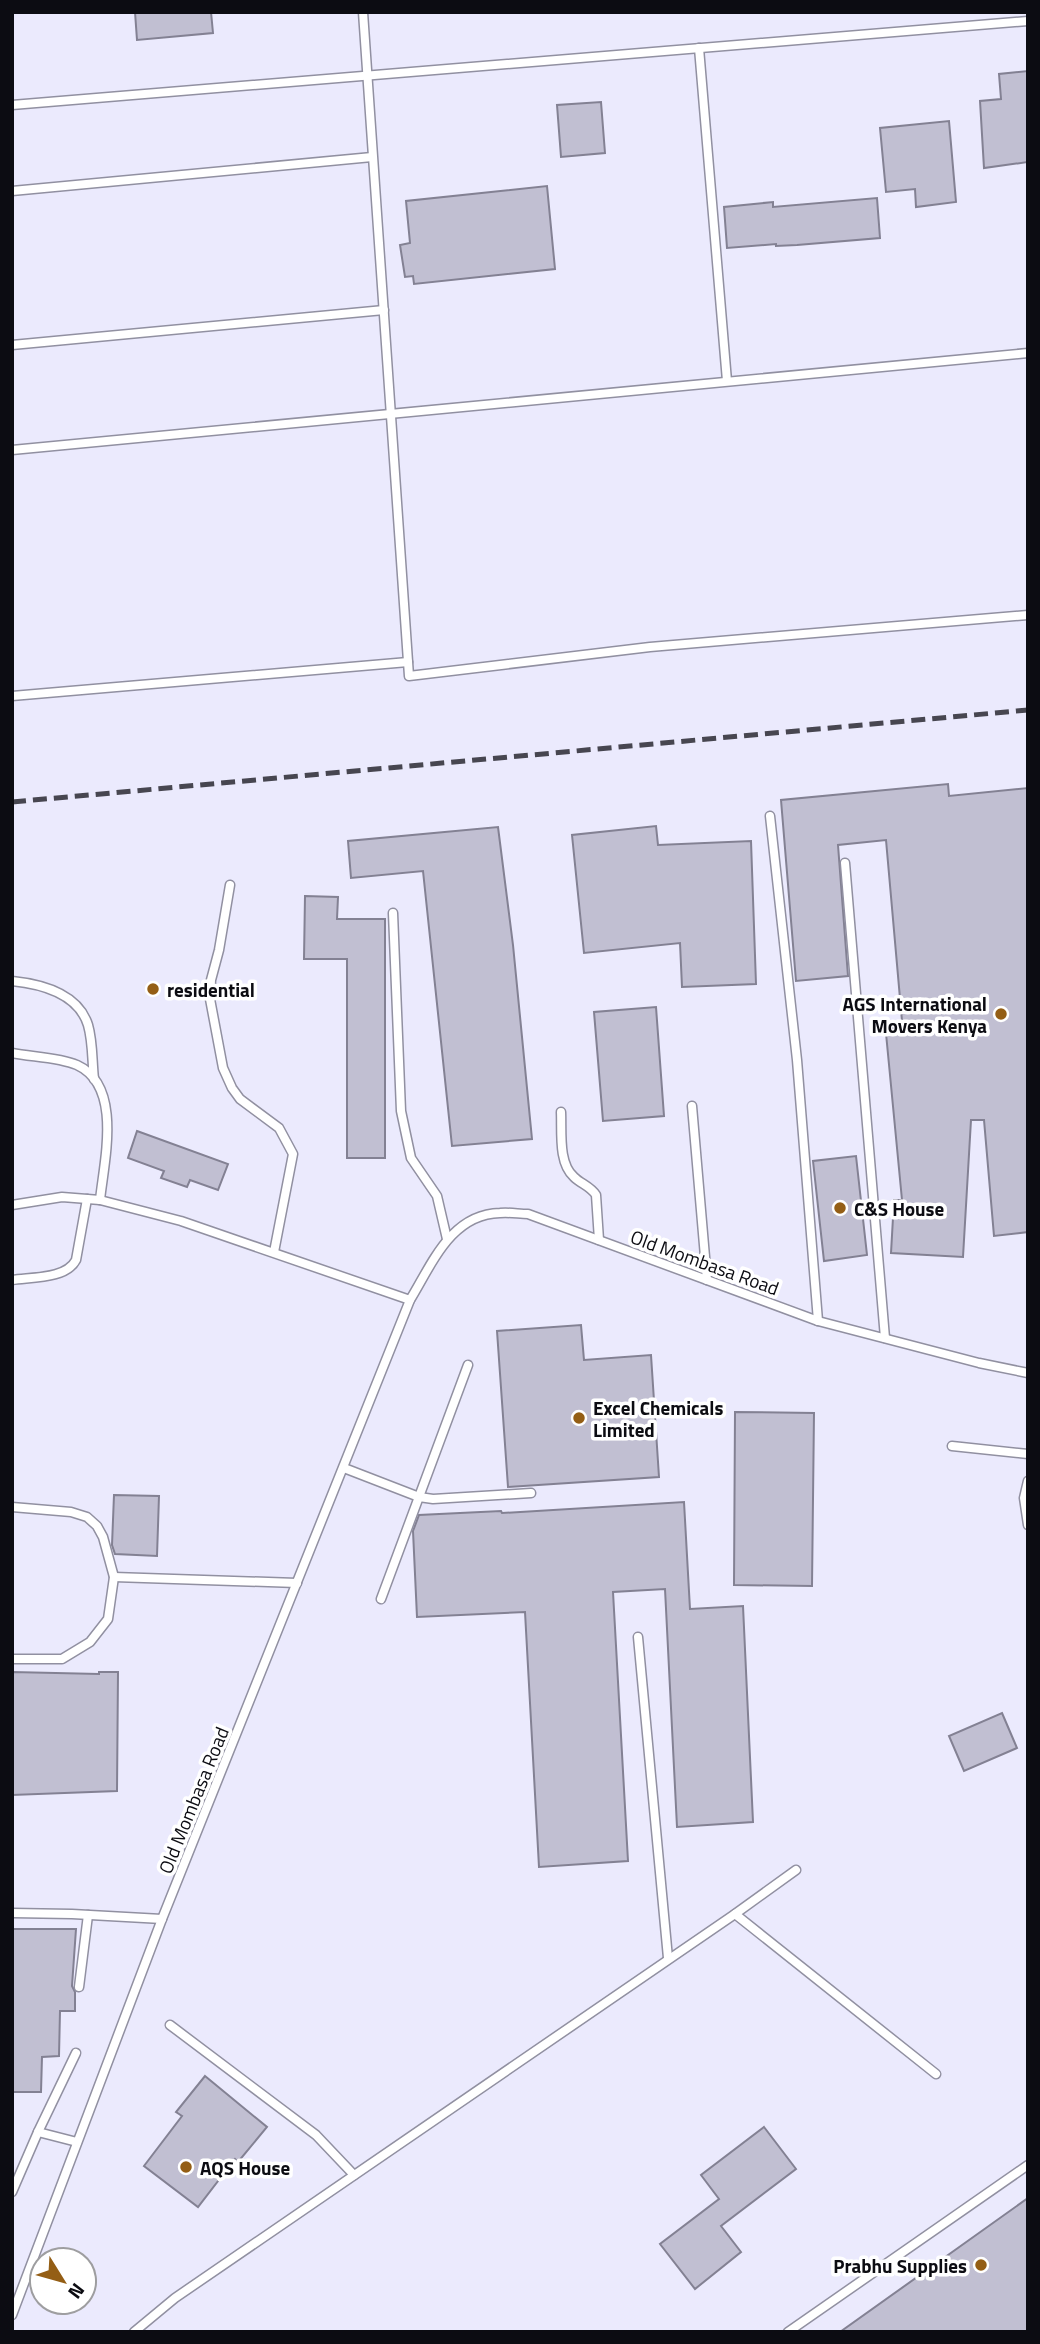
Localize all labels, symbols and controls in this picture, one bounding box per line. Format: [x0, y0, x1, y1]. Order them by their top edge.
place label: residential [167, 975, 255, 1004]
marker: residential [145, 981, 161, 997]
place label: AGS International Movers Kenya [843, 989, 987, 1040]
marker: AGS International Movers Kenya [993, 1006, 1009, 1022]
place label: C&S House [854, 1194, 944, 1223]
marker: C&S House [832, 1200, 848, 1216]
street label: Old Mombasa Road [627, 1222, 783, 1302]
place label: Excel Chemicals Limited [593, 1393, 723, 1444]
marker: Excel Chemicals Limited [571, 1410, 587, 1426]
street label: Old Mombasa Road [150, 1722, 236, 1878]
place label: AQS House [200, 2153, 290, 2182]
marker: AQS House [178, 2159, 194, 2175]
north arrow [28, 2246, 98, 2316]
place label: Prabhu Supplies [833, 2251, 967, 2280]
marker: Prabhu Supplies [973, 2257, 989, 2273]
text: N [61, 2278, 93, 2306]

